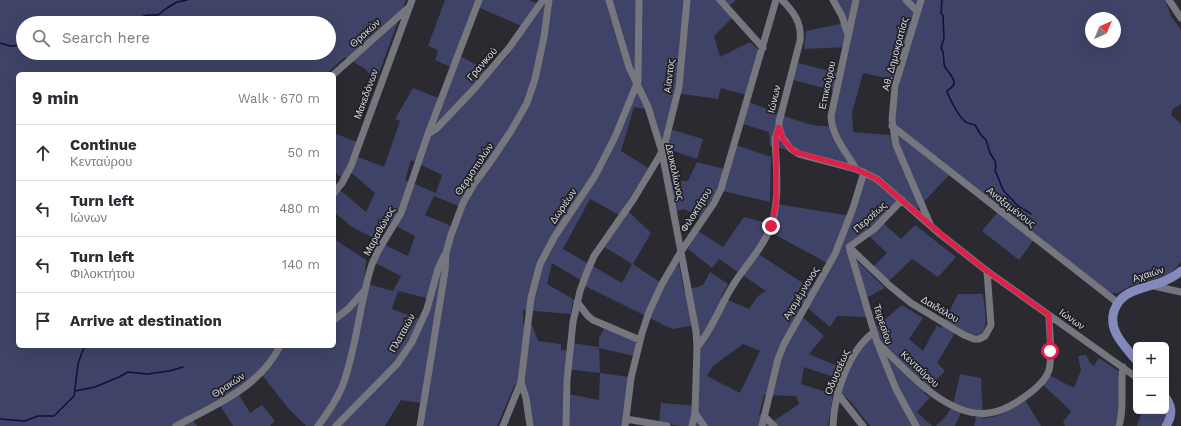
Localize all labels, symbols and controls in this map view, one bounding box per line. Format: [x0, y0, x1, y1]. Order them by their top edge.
north arrow [1085, 12, 1121, 48]
search box [16, 16, 336, 60]
street label: Αθ. Δημοκρατίας [880, 16, 910, 92]
street label: Θρακών [348, 17, 382, 49]
icon: search [30, 27, 52, 49]
text: Search here [62, 29, 150, 47]
street label: Γρανικού [465, 45, 499, 83]
street label: Aiαντος [661, 58, 677, 94]
street label: Επικούρου [817, 60, 837, 110]
street label: Μακεδόνων [352, 67, 380, 121]
street label: Ιώνων [765, 84, 783, 114]
text: 9 min [32, 88, 79, 108]
text: Walk · 670 m [238, 91, 320, 106]
text: Continue [70, 136, 137, 154]
street label: Θερμοπυλών [453, 141, 495, 197]
icon: ahead [32, 142, 54, 164]
street label: Δευκαλίωνος [664, 143, 686, 202]
text: 50 m [288, 145, 320, 160]
text: Κενταύρου [70, 154, 132, 169]
street label: Αναξαμένους [984, 185, 1038, 230]
street label: Δωριέων [547, 186, 579, 226]
street label: Φιλοκτήτου [678, 186, 714, 234]
text: Turn left [70, 192, 134, 210]
icon: left [32, 198, 54, 220]
street label: Περσέως [851, 199, 889, 235]
text: 480 m [279, 201, 320, 216]
street label: Μαραθώνος [361, 204, 397, 257]
text: Ιώνων [70, 210, 107, 225]
route end [762, 217, 780, 235]
text: Turn left [70, 248, 134, 266]
icon: left [32, 254, 54, 276]
text: 140 m [282, 257, 320, 272]
street label: Αγαμέμνονος [781, 264, 821, 322]
street label: Αχαιών [1131, 264, 1165, 284]
text: Φιλοκτήτου [70, 266, 135, 281]
street label: Δαιδάλου [919, 293, 961, 325]
street label: Τειρεσίου [871, 303, 895, 345]
street label: Ιώνων [1057, 306, 1087, 332]
icon: arrive [32, 310, 54, 332]
text: Arrive at destination [70, 312, 222, 330]
street label: Πλαταιών [387, 312, 417, 354]
route start [1041, 342, 1059, 360]
map controls [1133, 342, 1169, 414]
button: + [1133, 342, 1169, 378]
street label: Οδυσσέως [823, 347, 852, 396]
street label: Κενταύρου [899, 349, 941, 389]
street label: Θρακών [210, 370, 246, 400]
button: − [1133, 378, 1169, 414]

